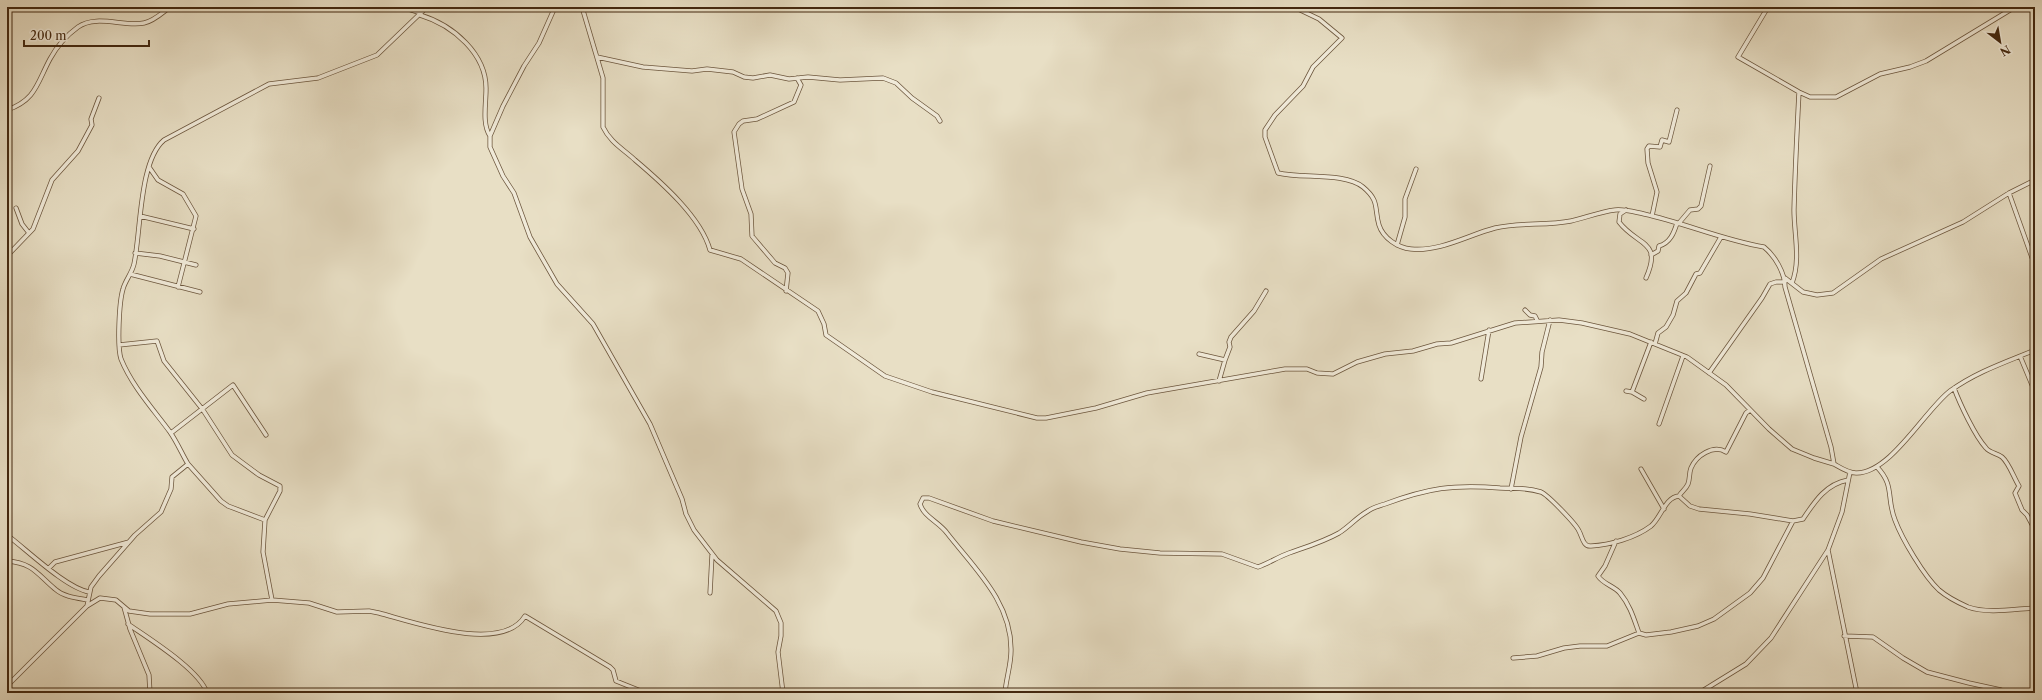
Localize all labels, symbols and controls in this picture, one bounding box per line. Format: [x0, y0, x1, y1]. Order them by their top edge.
scale bar [24, 22, 149, 48]
north arrow [1980, 22, 2020, 62]
text: 200 m [30, 28, 67, 43]
text: N [1997, 42, 2013, 59]

